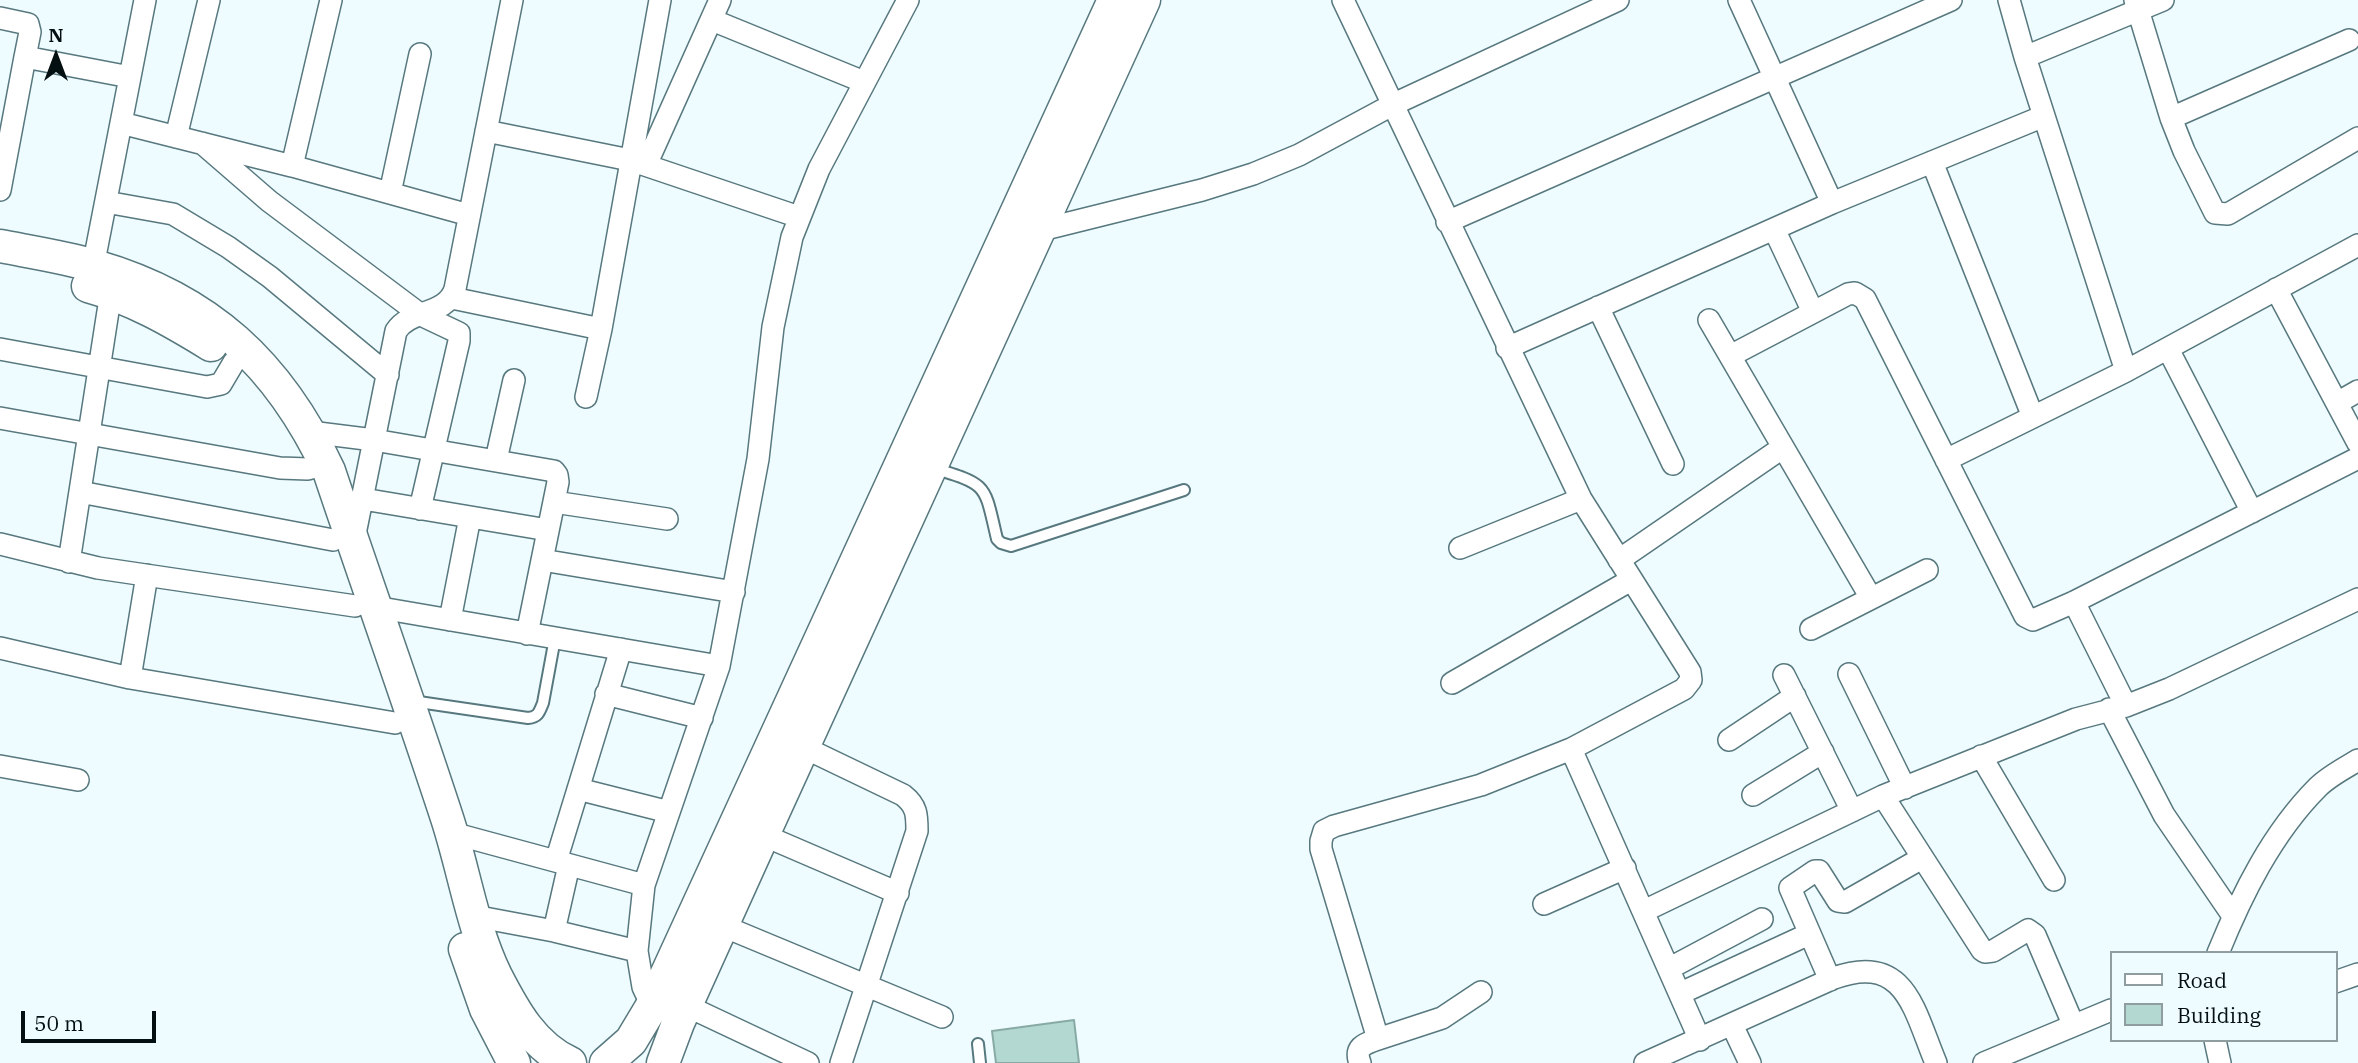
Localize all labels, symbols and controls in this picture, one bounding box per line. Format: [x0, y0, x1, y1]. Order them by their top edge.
north arrow [21, 21, 91, 91]
text: N [48, 23, 64, 47]
legend [2110, 951, 2337, 1042]
text: Road [2177, 966, 2227, 994]
scale bar [24, 996, 159, 1040]
text: Building [2177, 1001, 2261, 1029]
text: 50 m [34, 1009, 84, 1037]

